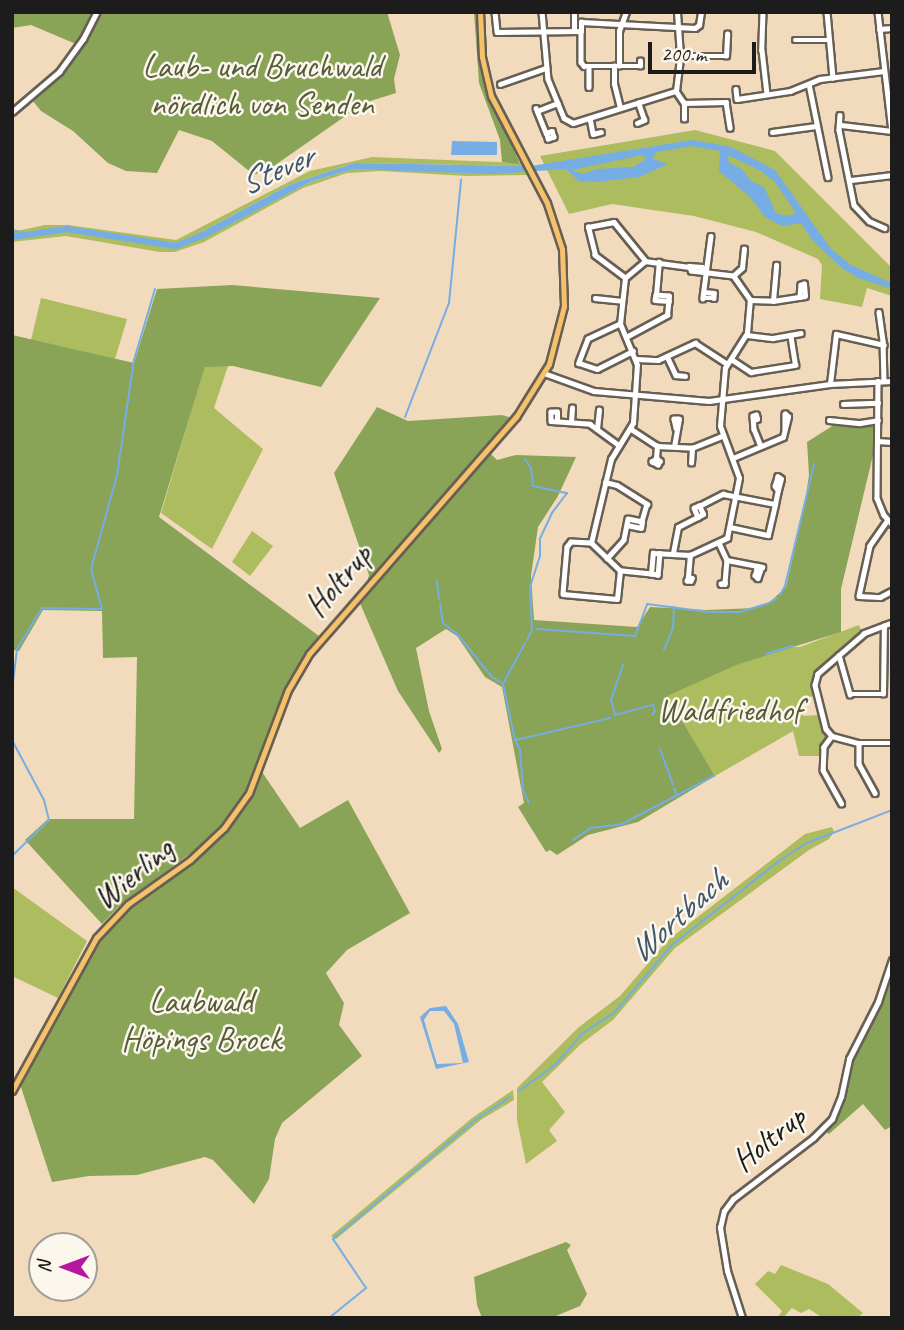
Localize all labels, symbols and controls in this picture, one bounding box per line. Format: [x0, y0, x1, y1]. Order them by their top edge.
scale bar [652, 28, 760, 72]
text: 200 m [661, 41, 706, 67]
park label: Laub- und Bruchwald nördlich von Senden [143, 47, 381, 125]
water label: Stever [233, 136, 319, 204]
street label: Holtrup [297, 537, 381, 625]
park label: Waldfriedhof [658, 691, 802, 731]
street label: Wierling [86, 830, 182, 918]
water label: Wortbach [620, 860, 736, 972]
park label: Laubwald Höpings Brock [122, 982, 280, 1060]
street label: Holtrup [724, 1097, 814, 1181]
north arrow [28, 1232, 98, 1302]
text: N [32, 1261, 56, 1273]

